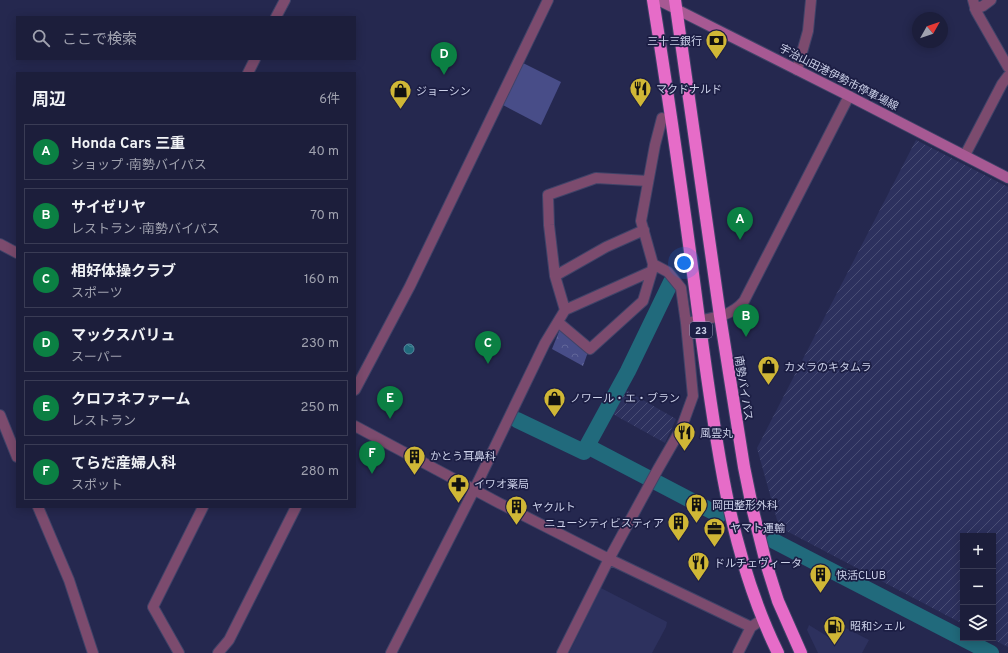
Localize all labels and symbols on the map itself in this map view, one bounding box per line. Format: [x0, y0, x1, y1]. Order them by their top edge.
north arrow [912, 12, 948, 48]
bank icon: 三十三銀行 [704, 28, 730, 61]
place label: 三十三銀行 [647, 35, 702, 49]
pin: D [431, 42, 457, 75]
street label: 宇治山田港伊勢市停車場線 [777, 42, 901, 114]
restaurant icon: マクドナルド [627, 76, 653, 109]
shop icon: ジョーシン [388, 78, 414, 111]
place label: マクドナルド [656, 83, 722, 97]
place label: ジョーシン [416, 85, 471, 99]
pin: A [727, 207, 753, 240]
your location [674, 253, 694, 273]
pin: B [733, 304, 759, 337]
road number: 23 [690, 322, 712, 338]
pin: C [475, 331, 501, 364]
shop icon: カメラのキタムラ [755, 354, 781, 387]
street label: 南勢バイパス [731, 355, 755, 422]
place label: カメラのキタムラ [784, 361, 871, 375]
shop icon: ノワール・エ・ブラン [541, 385, 567, 418]
pin: E [377, 386, 403, 419]
place label: ノワール・エ・ブラン [570, 392, 680, 406]
restaurant icon: 風雲丸 [672, 420, 698, 453]
place label: 風雲丸 [700, 427, 733, 441]
pin: F [359, 441, 385, 474]
building icon: かとう耳鼻科 [401, 443, 427, 476]
place label: かとう耳鼻科 [430, 450, 496, 464]
pharmacy icon: イワオ薬局 [446, 471, 472, 504]
place label: イワオ薬局 [474, 478, 529, 492]
building icon: 岡田整形外科 [684, 492, 710, 525]
building icon: ヤクルト [504, 494, 530, 527]
place label: 岡田整形外科 [712, 499, 778, 513]
place label: ヤクルト [532, 501, 576, 515]
building icon: ニューシティビスティア [666, 510, 692, 543]
office icon: ヤマト運輸 [701, 515, 727, 548]
place label: ニューシティビスティア [545, 517, 664, 531]
place label: ヤマト運輸 [730, 522, 785, 536]
restaurant icon: ドルチェヴィータ [686, 550, 712, 583]
place label: ドルチェヴィータ [714, 557, 802, 571]
building icon: 快活CLUB [808, 562, 834, 595]
place label: 快活CLUB [836, 569, 886, 583]
fuel station icon: 昭和シェル [821, 613, 847, 646]
place label: 昭和シェル [850, 620, 905, 634]

